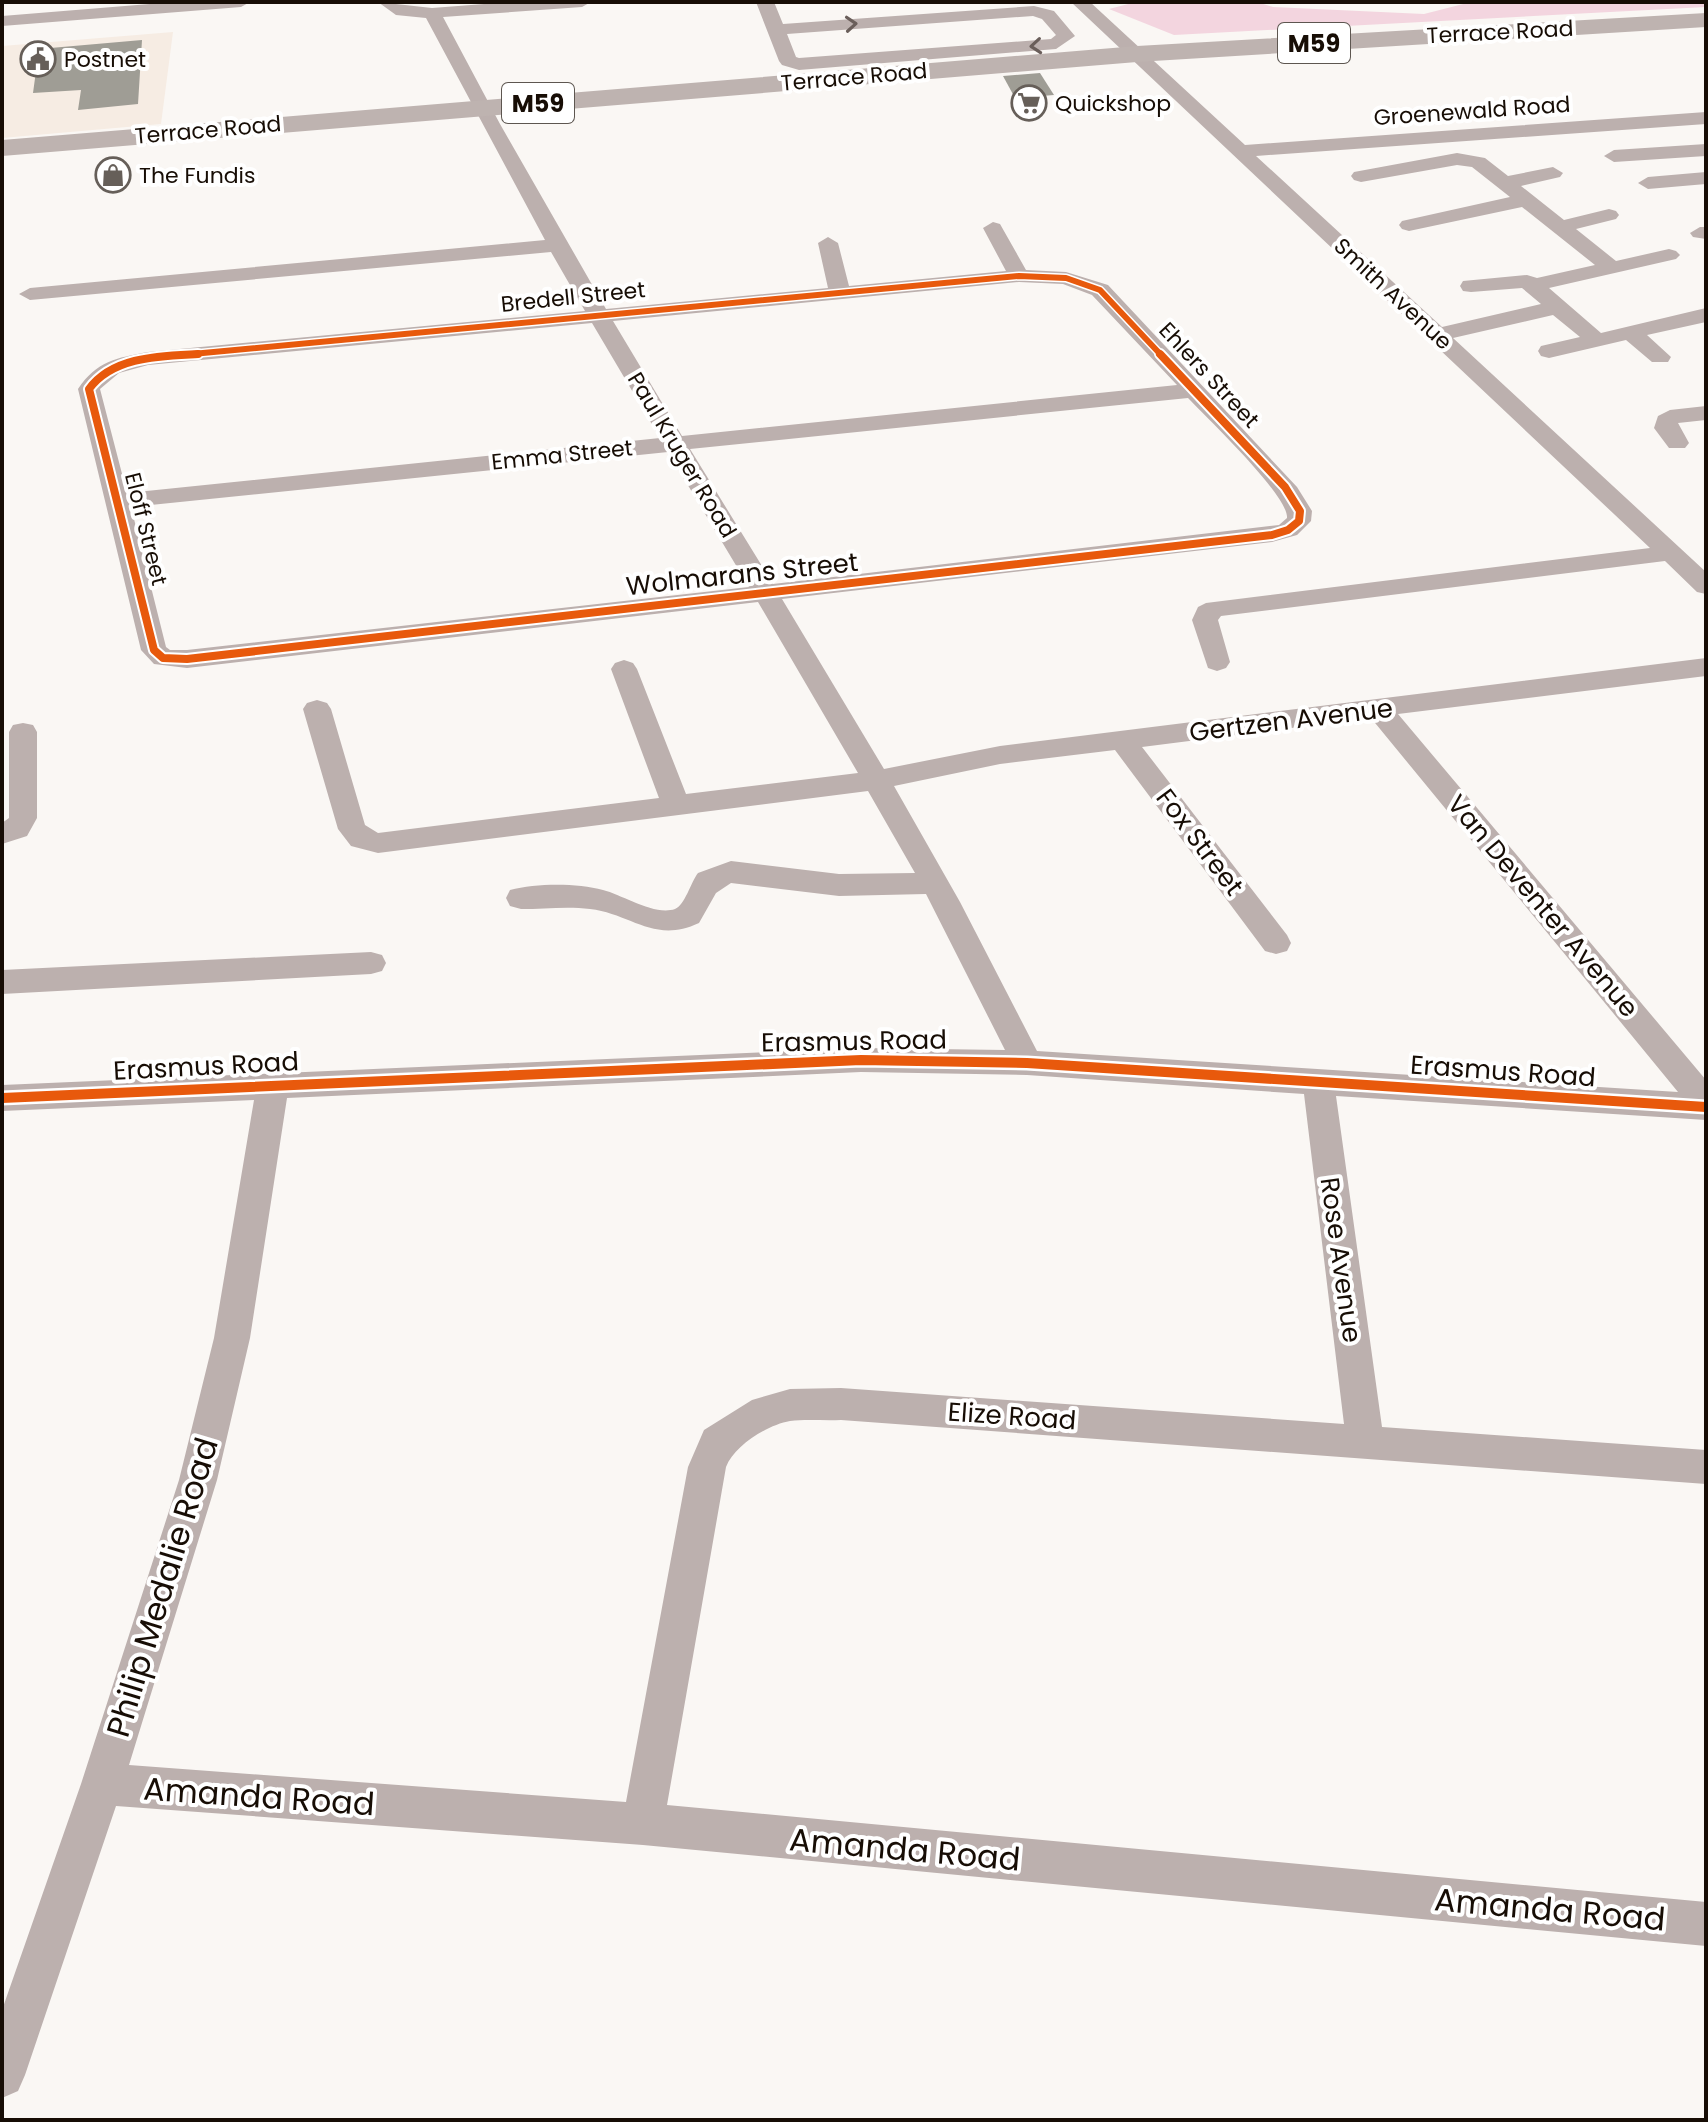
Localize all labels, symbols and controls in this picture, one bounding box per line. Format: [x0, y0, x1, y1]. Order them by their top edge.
street label: Terrace Road [1426, 13, 1574, 51]
one-way arrow [845, 16, 858, 33]
road number: M59 [1278, 23, 1350, 63]
one-way arrow [1029, 37, 1042, 54]
public building icon: Postnet [19, 40, 57, 78]
place label: Postnet [64, 44, 146, 75]
street label: Terrace Road [779, 55, 929, 99]
road number: M59 [502, 83, 574, 123]
supermarket icon: Quickshop [1010, 84, 1048, 122]
place label: Quickshop [1055, 88, 1171, 119]
street label: Groenewald Road [1373, 89, 1571, 133]
street label: Terrace Road [133, 108, 283, 152]
shop icon: The Fundis [94, 156, 132, 194]
place label: The Fundis [139, 160, 256, 191]
street label: Smith Avenue [1327, 231, 1459, 357]
street label: Bredell Street [499, 274, 647, 320]
street label: Ehlers Street [1152, 315, 1266, 435]
street label: Paul Kruger Road [620, 366, 744, 544]
street label: Emma Street [490, 432, 634, 478]
street label: Eloff Street [117, 469, 175, 589]
street label: Wolmarans Street [624, 544, 860, 604]
street label: Gertzen Avenue [1187, 690, 1395, 750]
street label: Fox Street [1148, 781, 1252, 903]
street label: Van Deventer Avenue [1439, 787, 1647, 1025]
street label: Erasmus Road [761, 1021, 947, 1061]
street label: Erasmus Road [112, 1043, 300, 1089]
street label: Erasmus Road [1409, 1047, 1597, 1095]
street label: Rose Avenue [1312, 1175, 1370, 1345]
street label: Elize Road [947, 1394, 1077, 1438]
street label: Philip Medalie Road [95, 1432, 229, 1742]
street label: Amanda Road [142, 1765, 376, 1827]
street label: Amanda Road [788, 1816, 1022, 1882]
street label: Amanda Road [1433, 1876, 1667, 1942]

